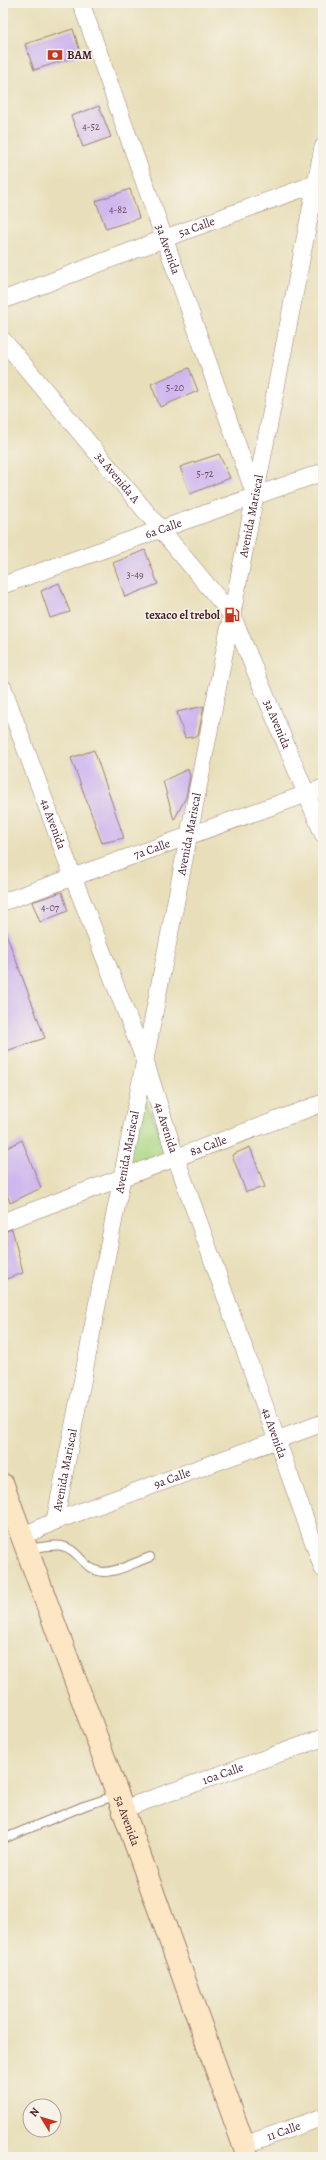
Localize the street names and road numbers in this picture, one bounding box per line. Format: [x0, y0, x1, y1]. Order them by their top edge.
street label: 5a Calle [176, 213, 217, 241]
street label: 3a Avenida [152, 222, 184, 277]
street label: 3a Avenida A [92, 449, 144, 507]
street label: Avenida Mariscal [235, 473, 267, 560]
street label: 6a Calle [143, 515, 184, 542]
street label: 3a Avenida [260, 697, 295, 752]
street label: Avenida Mariscal [173, 791, 205, 878]
street label: 4a Avenida [37, 796, 70, 852]
street label: 7a Calle [132, 835, 172, 863]
street label: 4a Avenida [151, 1100, 182, 1156]
street label: Avenida Mariscal [111, 1109, 143, 1196]
street label: 8a Calle [188, 1132, 229, 1160]
street label: 4a Avenida [258, 1405, 291, 1461]
street label: Avenida Mariscal [49, 1427, 81, 1514]
street label: 9a Calle [152, 1464, 193, 1492]
street label: 10a Calle [200, 1759, 246, 1788]
street label: 5a Avenida [111, 1793, 144, 1849]
street label: 11 Calle [264, 2118, 303, 2144]

